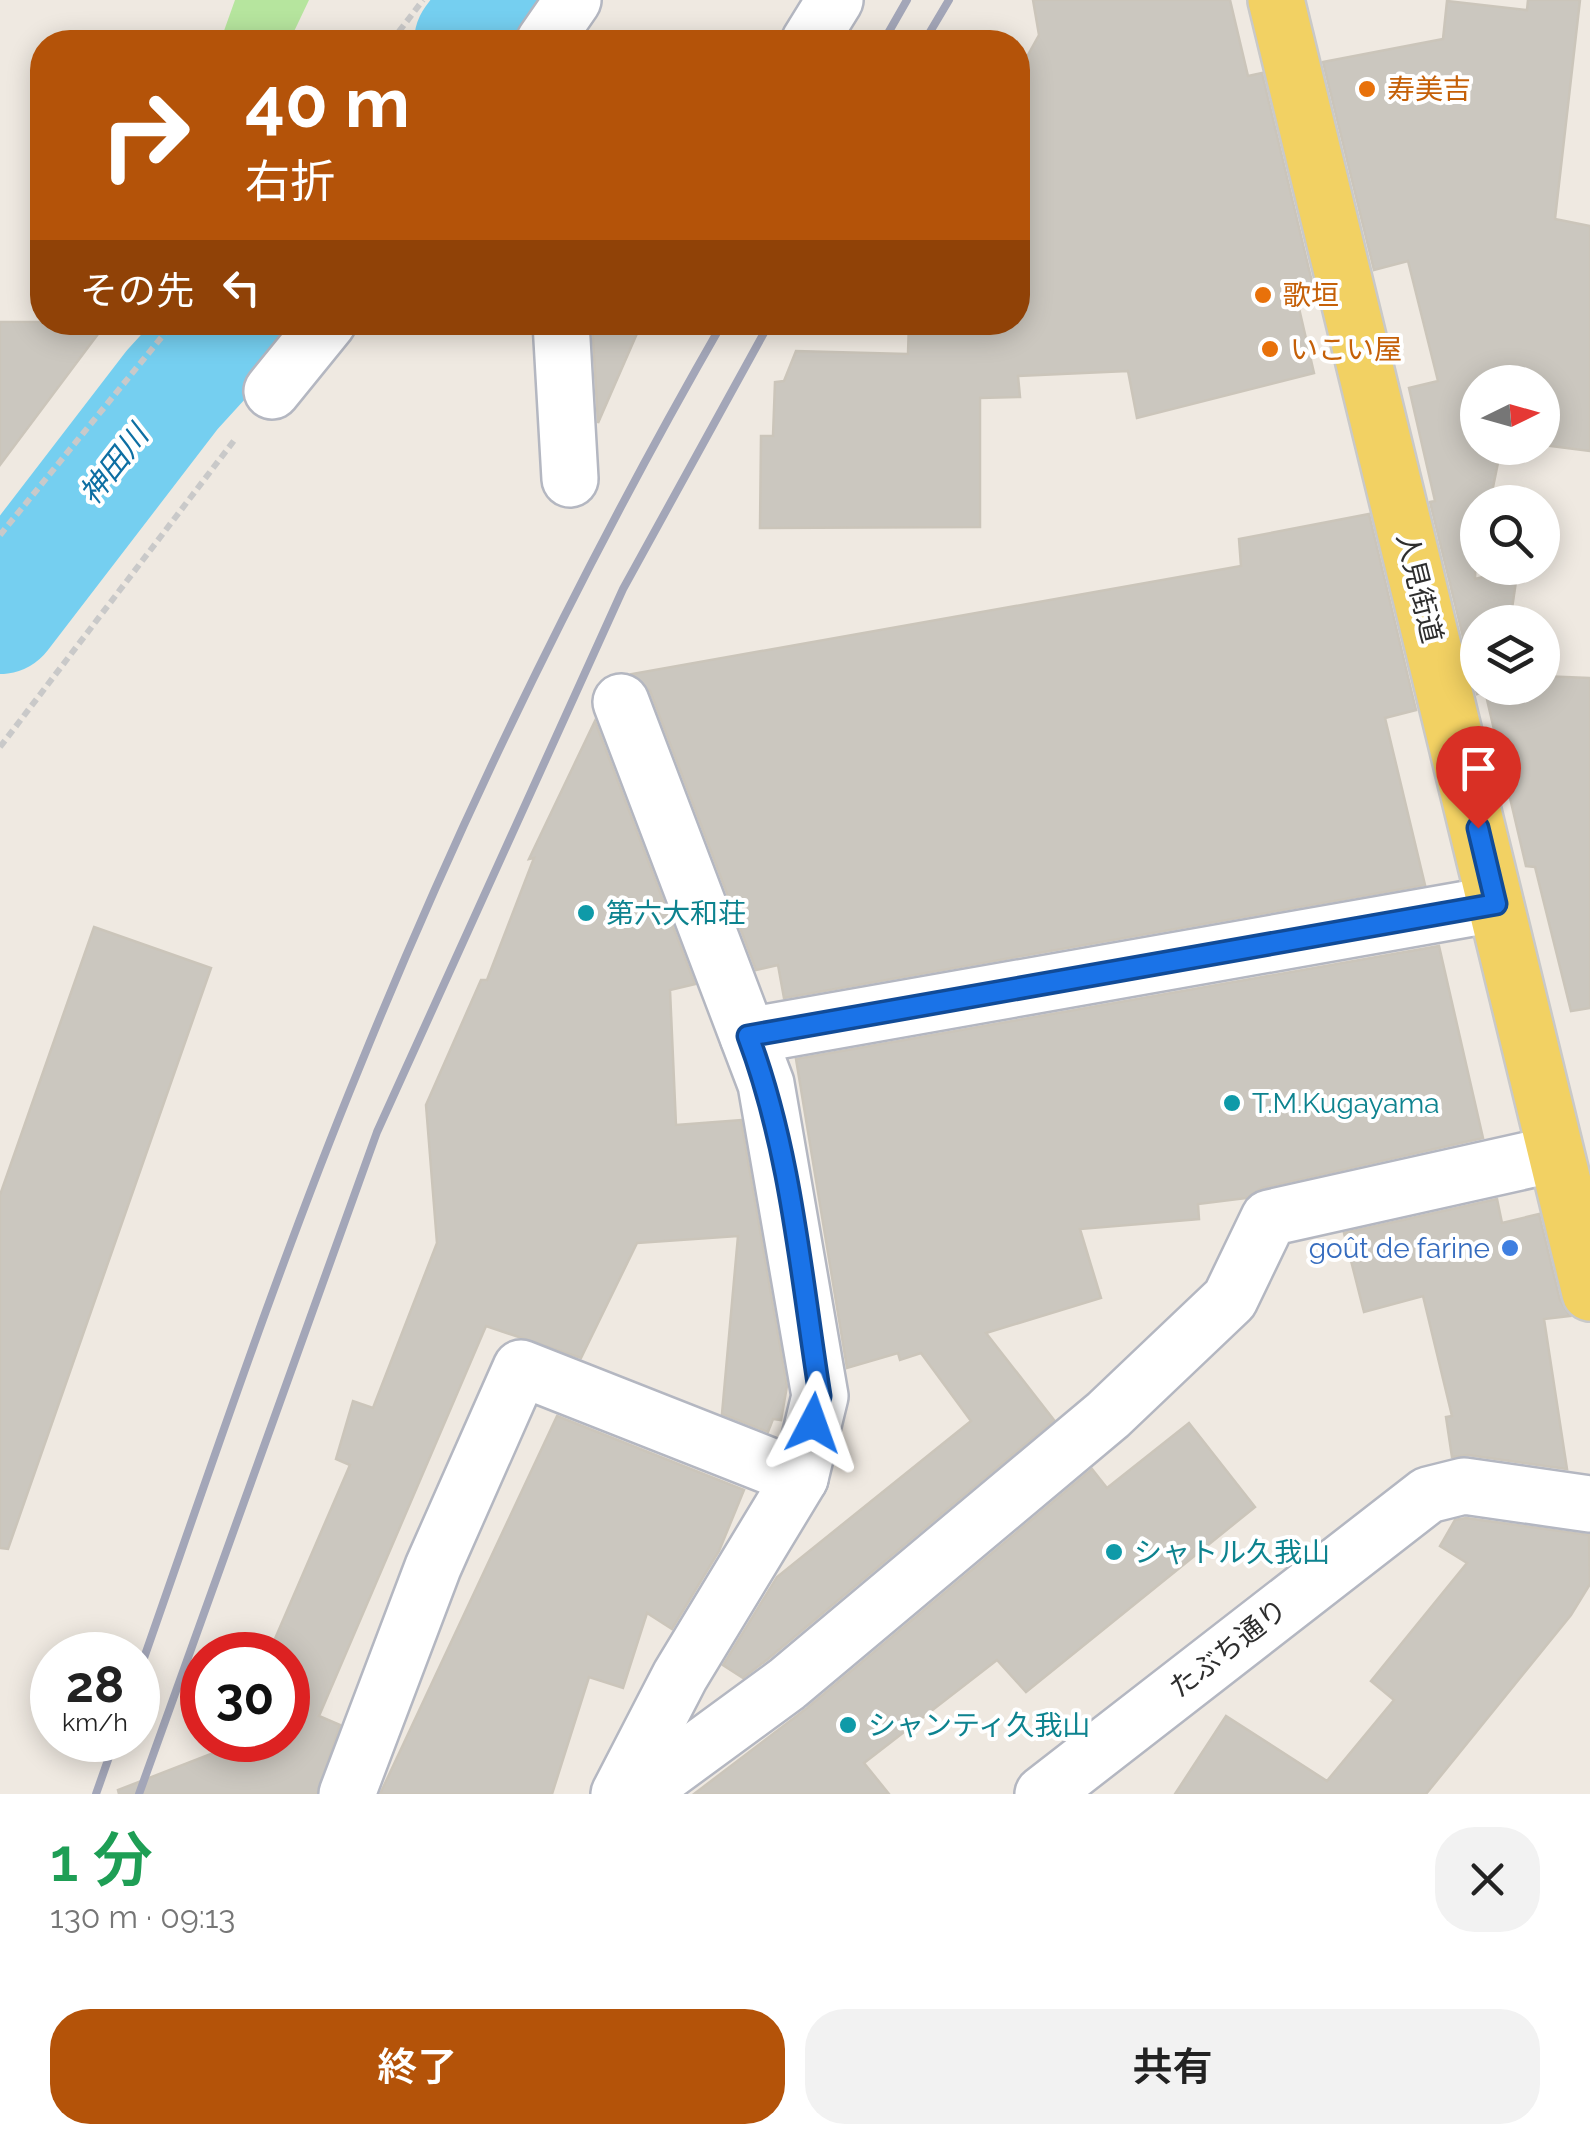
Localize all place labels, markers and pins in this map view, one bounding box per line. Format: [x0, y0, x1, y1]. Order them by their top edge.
place label: 寿美吉 [1387, 73, 1471, 106]
marker: 寿美吉 [1356, 78, 1378, 100]
place label: 歌垣 [1283, 279, 1339, 312]
marker: 歌垣 [1252, 284, 1274, 306]
place label: いこい屋 [1290, 333, 1402, 366]
marker: いこい屋 [1259, 338, 1281, 360]
pin [1436, 726, 1521, 829]
place label: 第六大和荘 [606, 897, 746, 930]
marker: 第六大和荘 [575, 902, 597, 924]
place label: T.M.Kugayama [1252, 1087, 1440, 1120]
marker: T.M.Kugayama [1221, 1092, 1243, 1114]
place label: goût de farine [1309, 1232, 1490, 1265]
marker: goût de farine [1499, 1237, 1521, 1259]
place label: シャトル久我山 [1134, 1536, 1330, 1569]
marker: シャトル久我山 [1103, 1541, 1125, 1563]
place label: シャンティ久我山 [868, 1709, 1090, 1742]
marker: シャンティ久我山 [837, 1714, 859, 1736]

